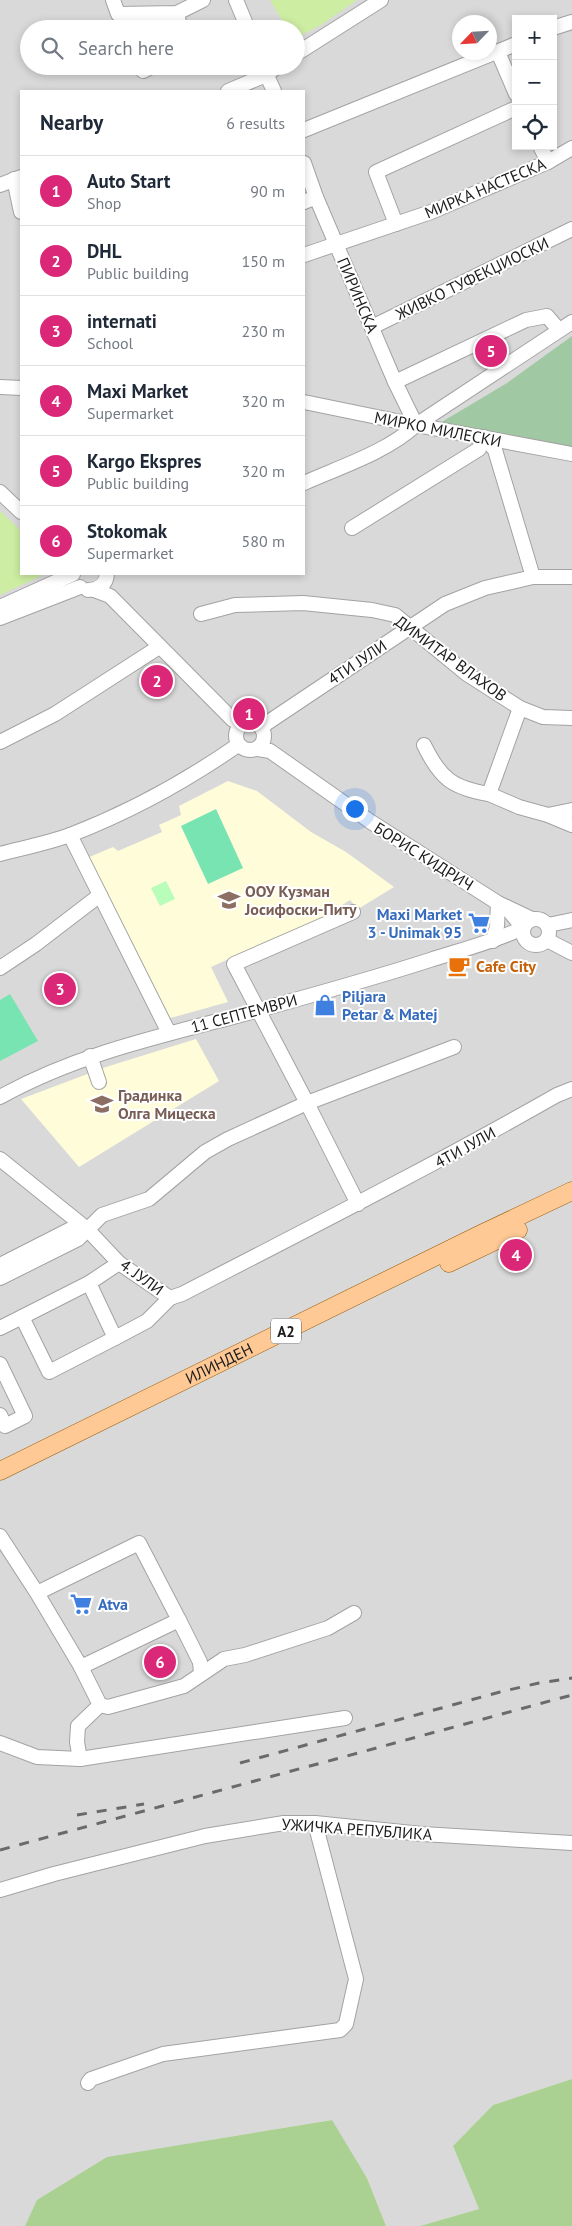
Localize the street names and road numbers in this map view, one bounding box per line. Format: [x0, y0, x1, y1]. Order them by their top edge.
street label: МИРКА НАСТЕСКА [421, 153, 549, 223]
street label: ЖИВКО ТУФЕКЏИОСКИ [391, 232, 552, 324]
street label: ПИРИНСКА [333, 254, 383, 336]
street label: МИРКО МИЛЕСКИ [373, 407, 503, 451]
street label: ДИМИТАР ВЛАХОВ [391, 611, 511, 705]
street label: 4ТИ ЈУЛИ [324, 635, 390, 689]
street label: БОРИС КИДРИЧ [371, 818, 477, 894]
street label: 11 СЕПТЕМВРИ [189, 989, 299, 1037]
street label: 4ТИ ЈУЛИ [431, 1122, 499, 1172]
street label: 4. ЈУЛИ [116, 1254, 168, 1300]
road number: A2 [271, 1318, 301, 1344]
street label: ИЛИНДЕН [182, 1338, 256, 1388]
street label: УЖИЧКА РЕПУБЛИКА [281, 1814, 434, 1844]

